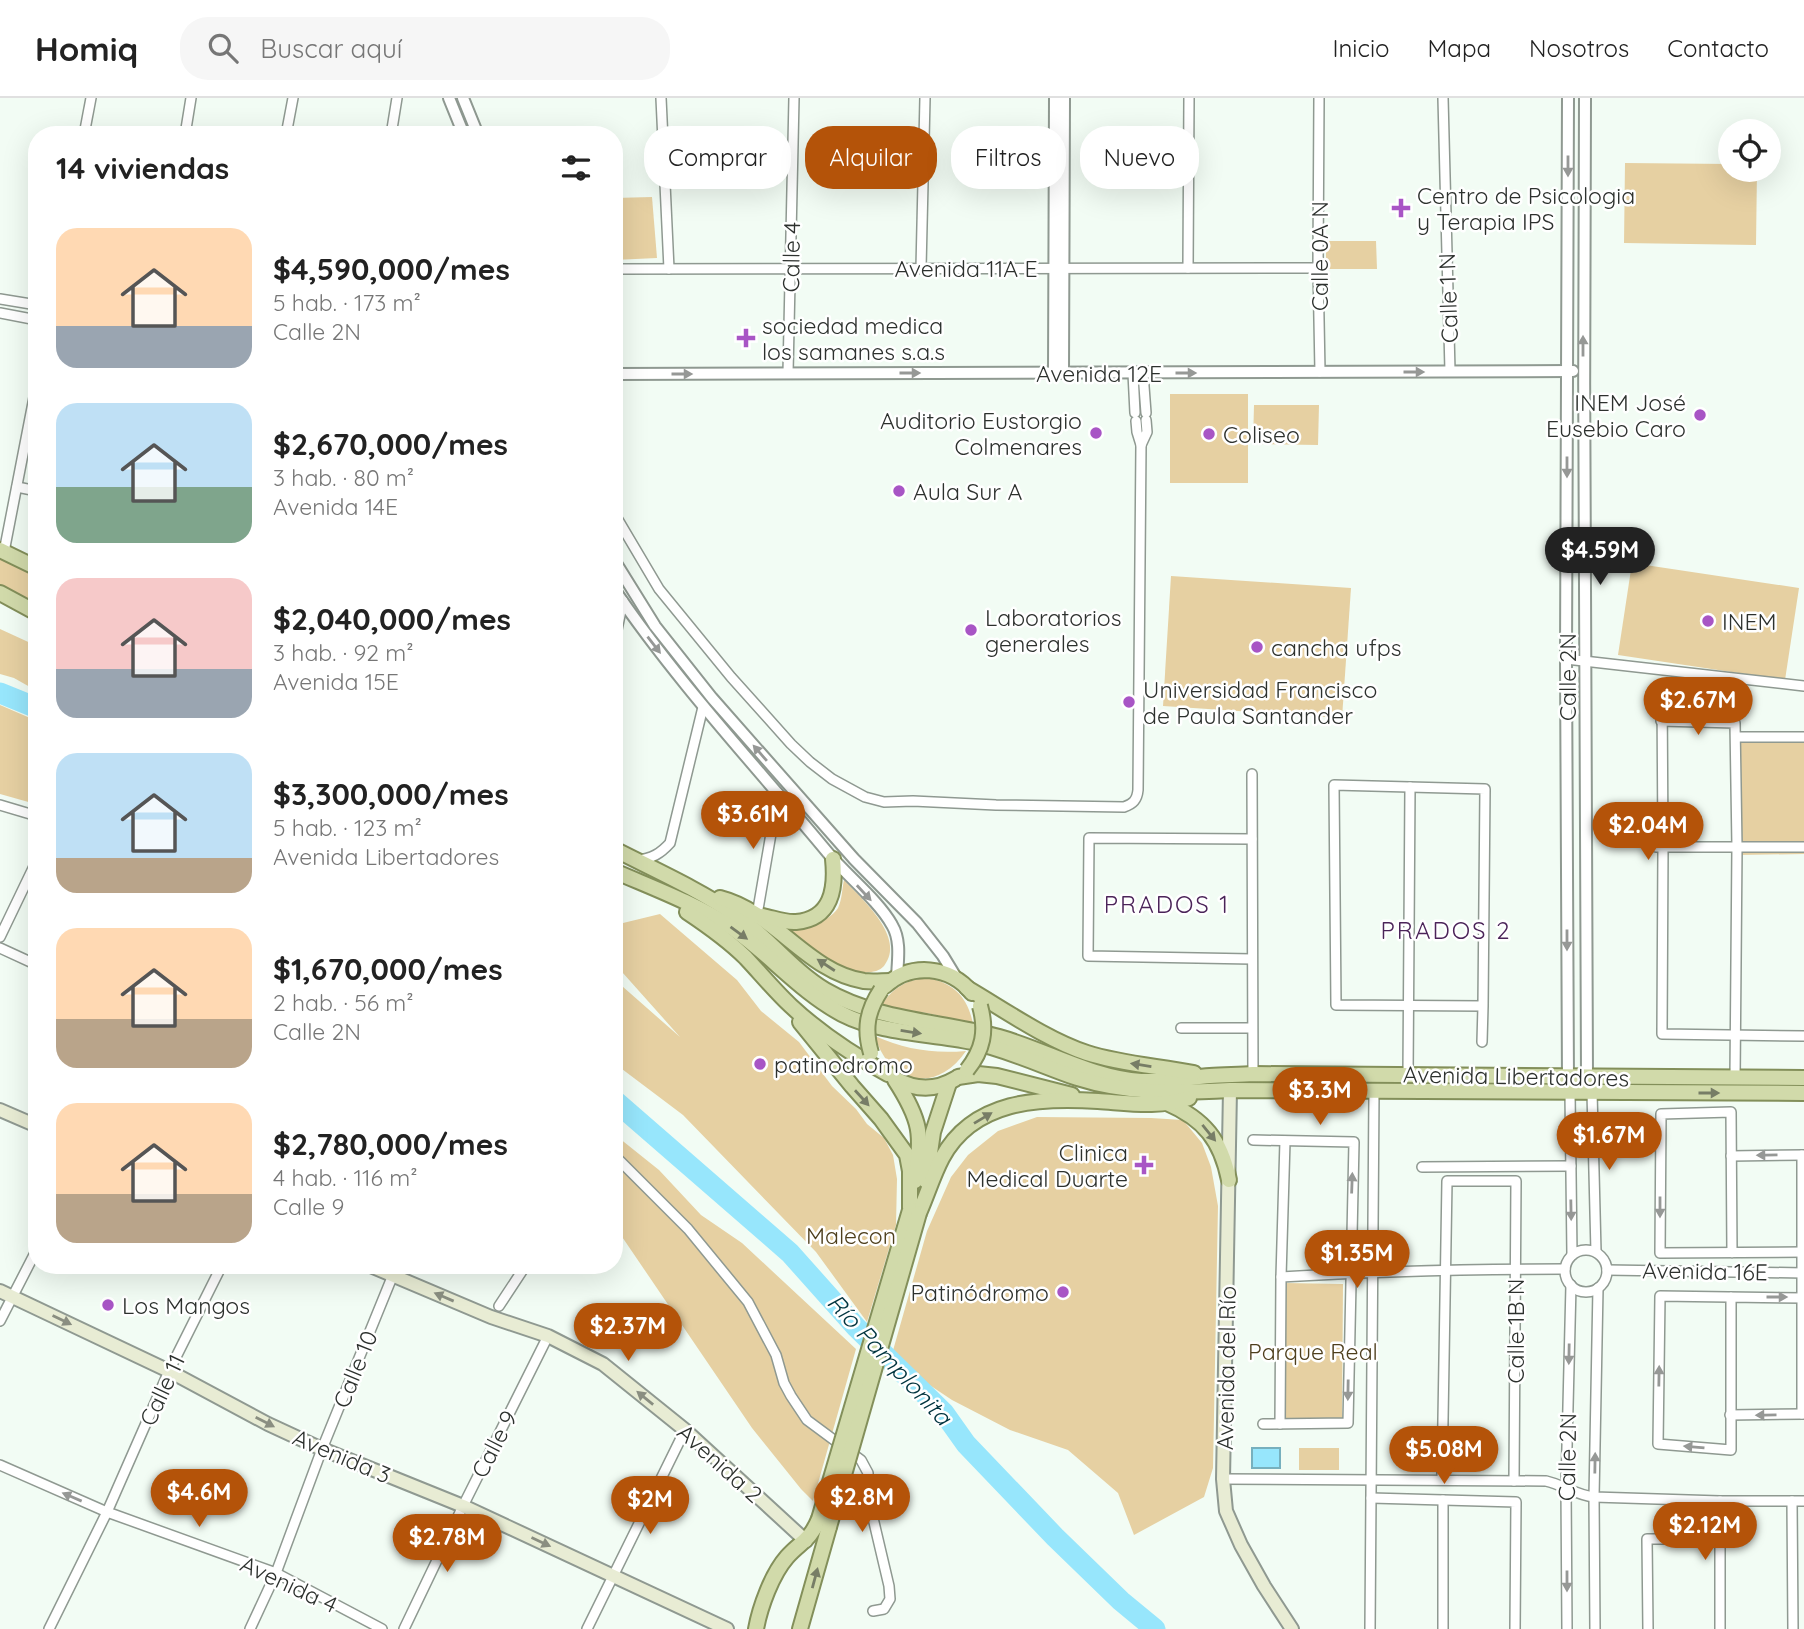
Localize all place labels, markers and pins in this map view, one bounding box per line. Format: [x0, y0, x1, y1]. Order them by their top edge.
place label: Centro de Psicologia y Terapia IPS [1417, 181, 1635, 236]
marker: Centro de Psicologia y Terapia IPS [1391, 198, 1411, 218]
place label: sociedad medica los samanes s.a.s [762, 311, 945, 366]
marker: sociedad medica los samanes s.a.s [736, 328, 756, 348]
place label: INEM José Eusebio Caro [1546, 388, 1686, 443]
place label: Auditorio Eustorgio Colmenares [880, 406, 1082, 461]
marker: INEM José Eusebio Caro [1692, 407, 1708, 423]
place label: Coliseo [1223, 420, 1300, 449]
marker: Auditorio Eustorgio Colmenares [1088, 425, 1104, 441]
marker: Coliseo [1201, 426, 1217, 442]
place label: Aula Sur A [913, 477, 1022, 506]
marker: Aula Sur A [891, 483, 907, 499]
pin: $4.59M [1543, 528, 1657, 587]
place label: Laboratorios generales [985, 603, 1122, 658]
place label: INEM [1722, 607, 1777, 636]
marker: INEM [1700, 613, 1716, 629]
marker: Laboratorios generales [963, 622, 979, 638]
place label: cancha ufps [1271, 633, 1401, 662]
marker: cancha ufps [1249, 639, 1265, 655]
place label: Universidad Francisco de Paula Santander [1143, 675, 1377, 730]
pin: $2.67M [1641, 678, 1755, 737]
marker: Universidad Francisco de Paula Santander [1121, 694, 1137, 710]
pin: $3.61M [696, 792, 810, 851]
pin: $2.04M [1591, 802, 1705, 862]
place label: patinodromo [774, 1050, 913, 1079]
marker: patinodromo [752, 1056, 768, 1072]
pin: $3.3M [1271, 1068, 1369, 1127]
pin: $1.67M [1552, 1112, 1666, 1172]
place label: Clinica Medical Duarte [967, 1138, 1128, 1193]
marker: Clinica Medical Duarte [1134, 1155, 1154, 1175]
pin: $1.35M [1300, 1230, 1414, 1290]
place label: Patinódromo [911, 1278, 1049, 1307]
marker: Patinódromo [1055, 1284, 1071, 1300]
place label: Los Mangos [122, 1291, 250, 1320]
marker: Los Mangos [100, 1297, 116, 1313]
pin: $2.37M [571, 1304, 685, 1363]
pin: $5.08M [1387, 1426, 1501, 1486]
pin: $4.6M [150, 1470, 248, 1529]
pin: $2.8M [813, 1474, 911, 1534]
pin: $2M [616, 1476, 684, 1536]
pin: $2.12M [1648, 1502, 1762, 1562]
pin: $2.78M [390, 1514, 504, 1574]

